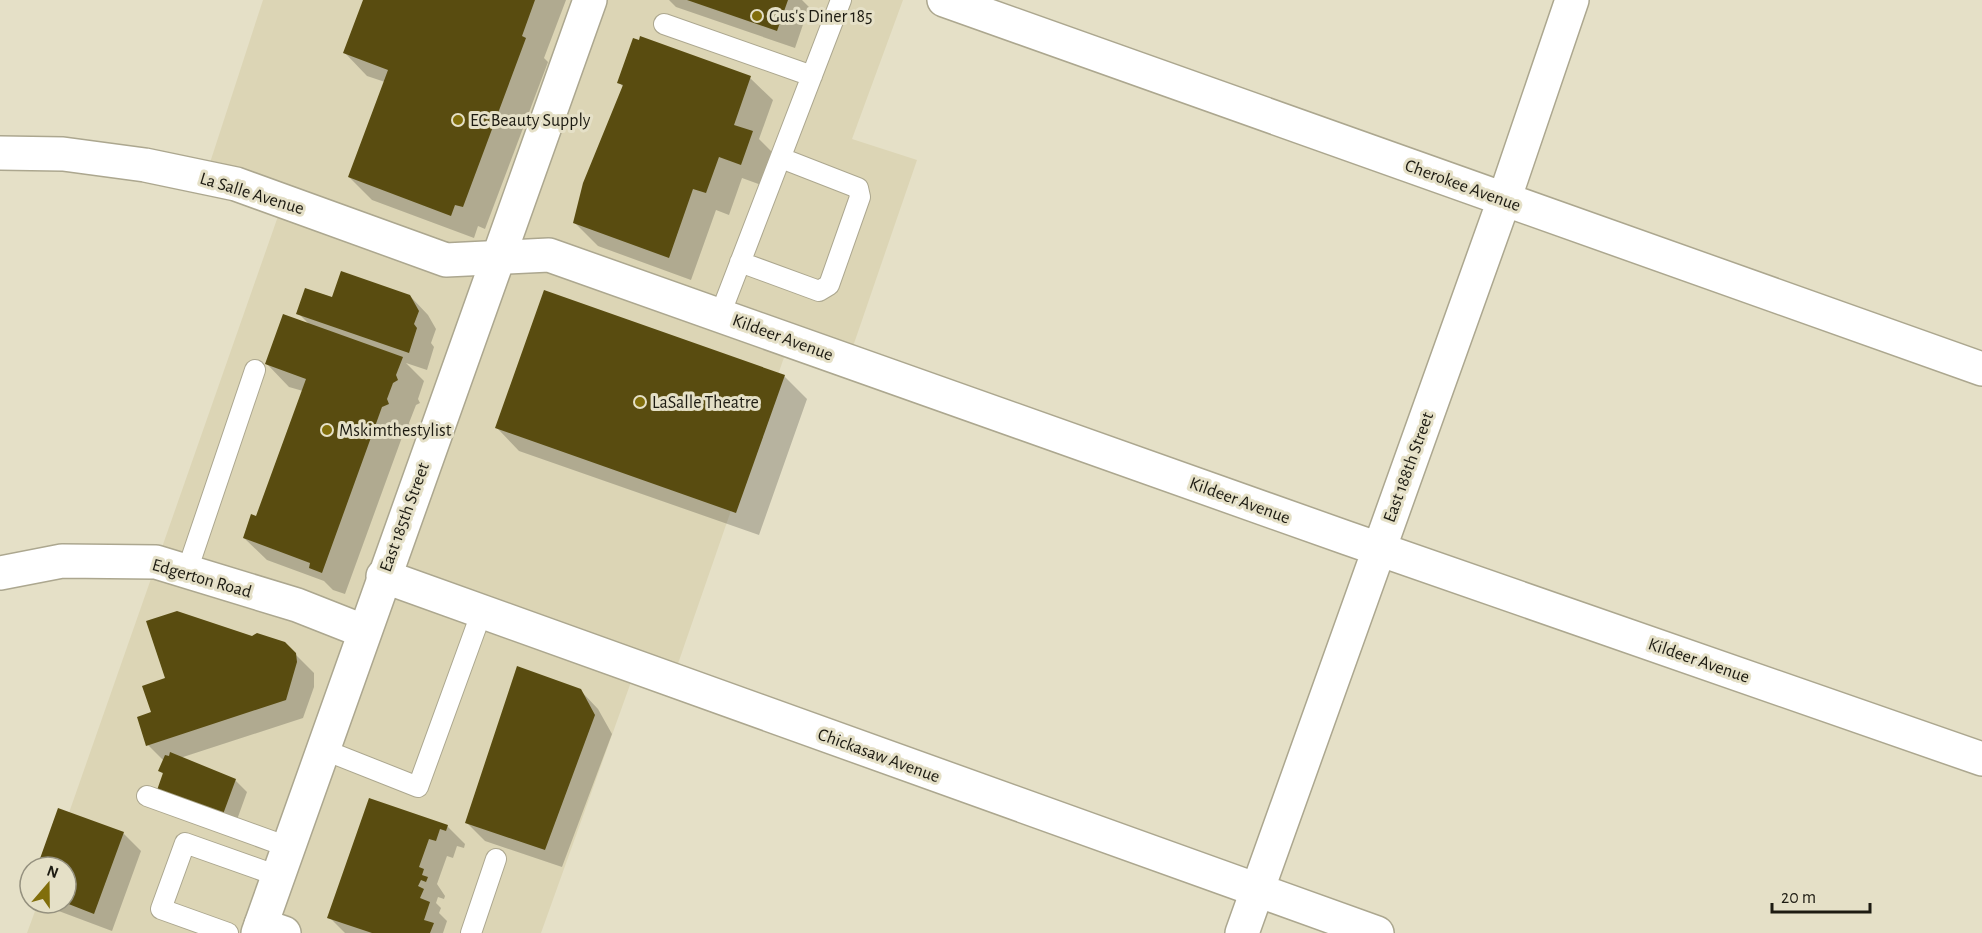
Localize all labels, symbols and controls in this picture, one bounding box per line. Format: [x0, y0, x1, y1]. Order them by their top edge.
place label: Gus's Diner 185 [769, 8, 873, 26]
marker: Gus's Diner 185 [750, 9, 764, 23]
place label: EC Beauty Supply [470, 112, 591, 130]
marker: EC Beauty Supply [451, 113, 465, 127]
street label: Cherokee Avenue [1402, 157, 1523, 215]
street label: La Salle Avenue [198, 170, 306, 218]
street label: Kildeer Avenue [730, 311, 835, 364]
place label: LaSalle Theatre [652, 394, 759, 412]
marker: LaSalle Theatre [633, 395, 647, 409]
street label: East 188th Street [1381, 410, 1437, 525]
place label: Mskimthestylist [339, 422, 452, 440]
marker: Mskimthestylist [320, 423, 334, 437]
street label: East 185th Street [377, 460, 433, 574]
street label: Kildeer Avenue [1187, 474, 1292, 527]
street label: Edgerton Road [150, 556, 254, 602]
street label: Kildeer Avenue [1646, 635, 1752, 687]
street label: Chickasaw Avenue [815, 726, 942, 786]
north arrow [18, 855, 78, 915]
text: N [45, 862, 61, 881]
scale bar [1772, 876, 1870, 914]
text: 20 m [1781, 889, 1816, 907]

